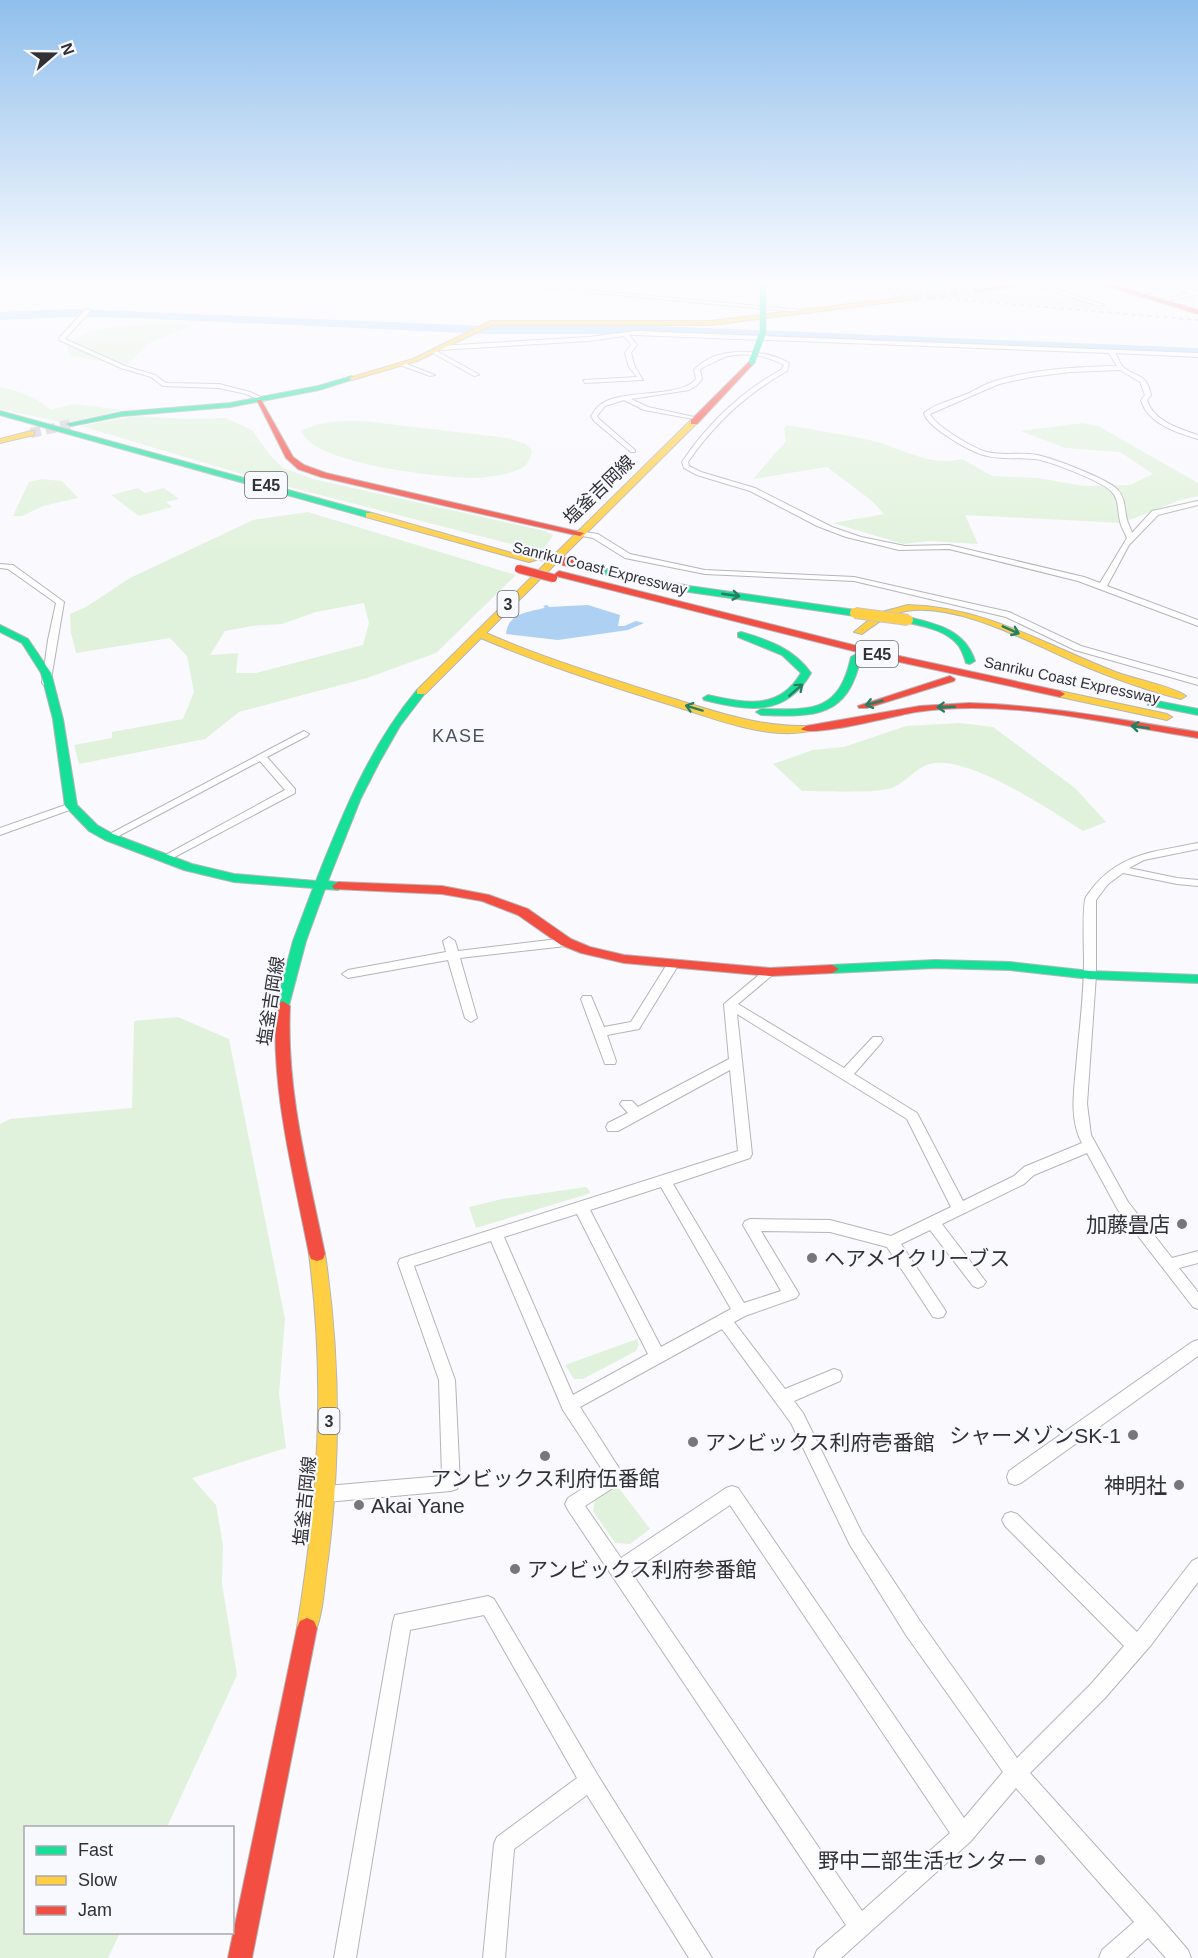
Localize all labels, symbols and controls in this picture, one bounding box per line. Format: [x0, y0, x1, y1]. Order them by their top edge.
north arrow [24, 24, 84, 84]
text: N [58, 41, 78, 57]
street label: 塩釜吉岡線 [560, 452, 638, 528]
road number: E45 [245, 472, 287, 498]
street label: Sanriku Coast Expressway [511, 538, 689, 598]
one-way arrow [721, 589, 741, 600]
road number: 3 [498, 591, 518, 617]
one-way arrow [1002, 624, 1020, 636]
road number: E45 [856, 641, 898, 667]
street label: Sanriku Coast Expressway [983, 653, 1162, 707]
one-way arrow [788, 683, 803, 697]
one-way arrow [865, 698, 884, 709]
one-way arrow [937, 701, 957, 712]
one-way arrow [684, 702, 703, 713]
one-way arrow [1131, 721, 1150, 732]
district label: KASE [432, 726, 486, 746]
street label: 塩釜吉岡線 [254, 955, 288, 1047]
place label: 加藤畳店 [1086, 1213, 1170, 1236]
marker: 加藤畳店 [1175, 1217, 1189, 1231]
place label: ヘアメイクリーブス [824, 1247, 1010, 1270]
marker: ヘアメイクリーブス [805, 1251, 819, 1265]
road number: 3 [318, 1408, 340, 1434]
place label: シャーメゾンSK-1 [949, 1424, 1121, 1447]
marker: シャーメゾンSK-1 [1126, 1428, 1140, 1442]
place label: アンビックス利府壱番館 [705, 1431, 935, 1454]
marker: アンビックス利府壱番館 [686, 1435, 700, 1449]
marker: アンビックス利府伍番館 [538, 1449, 552, 1463]
street label: 塩釜吉岡線 [290, 1455, 320, 1547]
place label: アンビックス利府伍番館 [430, 1467, 660, 1490]
place label: 神明社 [1104, 1474, 1167, 1497]
marker: 神明社 [1172, 1478, 1186, 1492]
place label: Akai Yane [371, 1494, 465, 1517]
marker: Akai Yane [352, 1498, 366, 1512]
place label: アンビックス利府参番館 [527, 1558, 757, 1581]
marker: アンビックス利府参番館 [508, 1562, 522, 1576]
legend [24, 1826, 234, 1934]
text: Fast [78, 1840, 113, 1860]
place label: 野中二部生活センター [818, 1849, 1028, 1872]
marker: 野中二部生活センター [1033, 1853, 1047, 1867]
text: Slow [78, 1870, 118, 1890]
text: Jam [78, 1900, 112, 1920]

